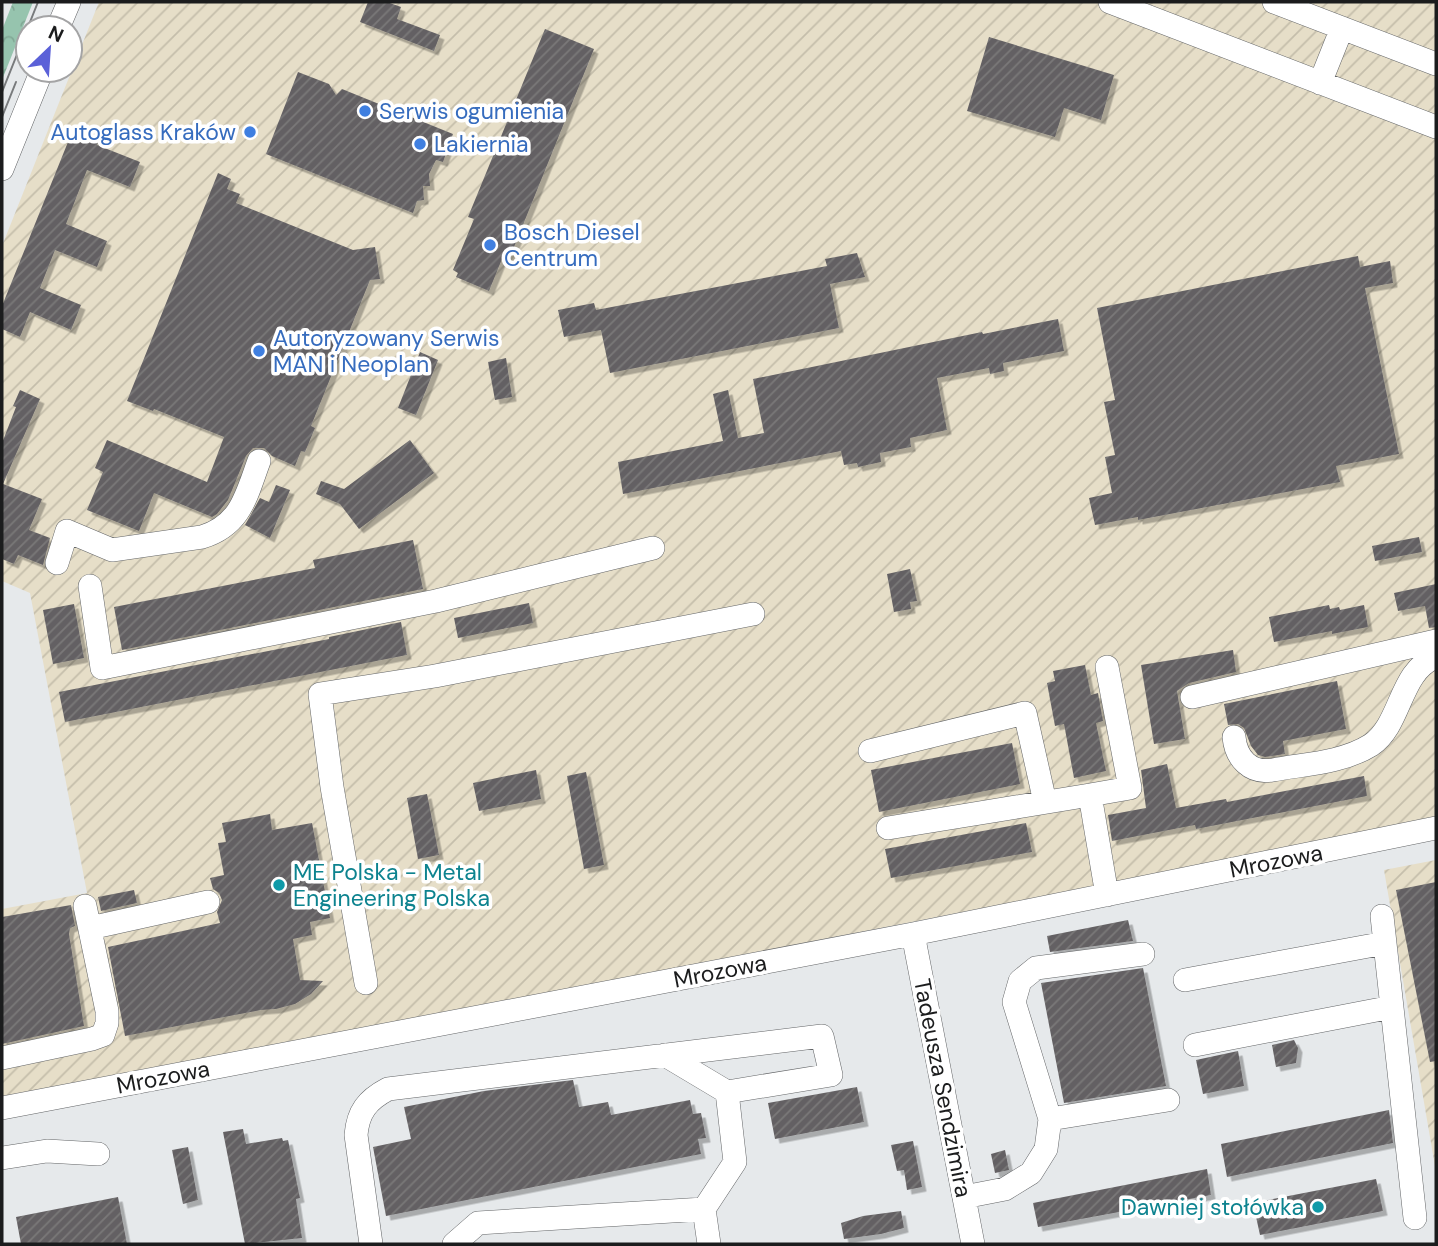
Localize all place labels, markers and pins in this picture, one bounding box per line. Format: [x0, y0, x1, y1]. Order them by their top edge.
place label: Serwis ogumienia [379, 96, 564, 126]
marker: Serwis ogumienia [357, 103, 373, 119]
place label: Autoglass Kraków [50, 117, 236, 147]
marker: Autoglass Kraków [242, 124, 258, 140]
place label: Lakiernia [434, 129, 529, 159]
marker: Lakiernia [412, 136, 428, 152]
place label: Bosch Diesel Centrum [504, 217, 640, 273]
marker: Bosch Diesel Centrum [482, 237, 498, 253]
place label: Autoryzowany Serwis MAN i Neoplan [273, 323, 500, 379]
marker: Autoryzowany Serwis MAN i Neoplan [251, 343, 267, 359]
place label: ME Polska - Metal Engineering Polska [293, 857, 490, 913]
marker: ME Polska - Metal Engineering Polska [271, 877, 287, 893]
place label: Dawniej stołówka [1121, 1192, 1304, 1222]
marker: Dawniej stołówka [1310, 1199, 1326, 1215]

